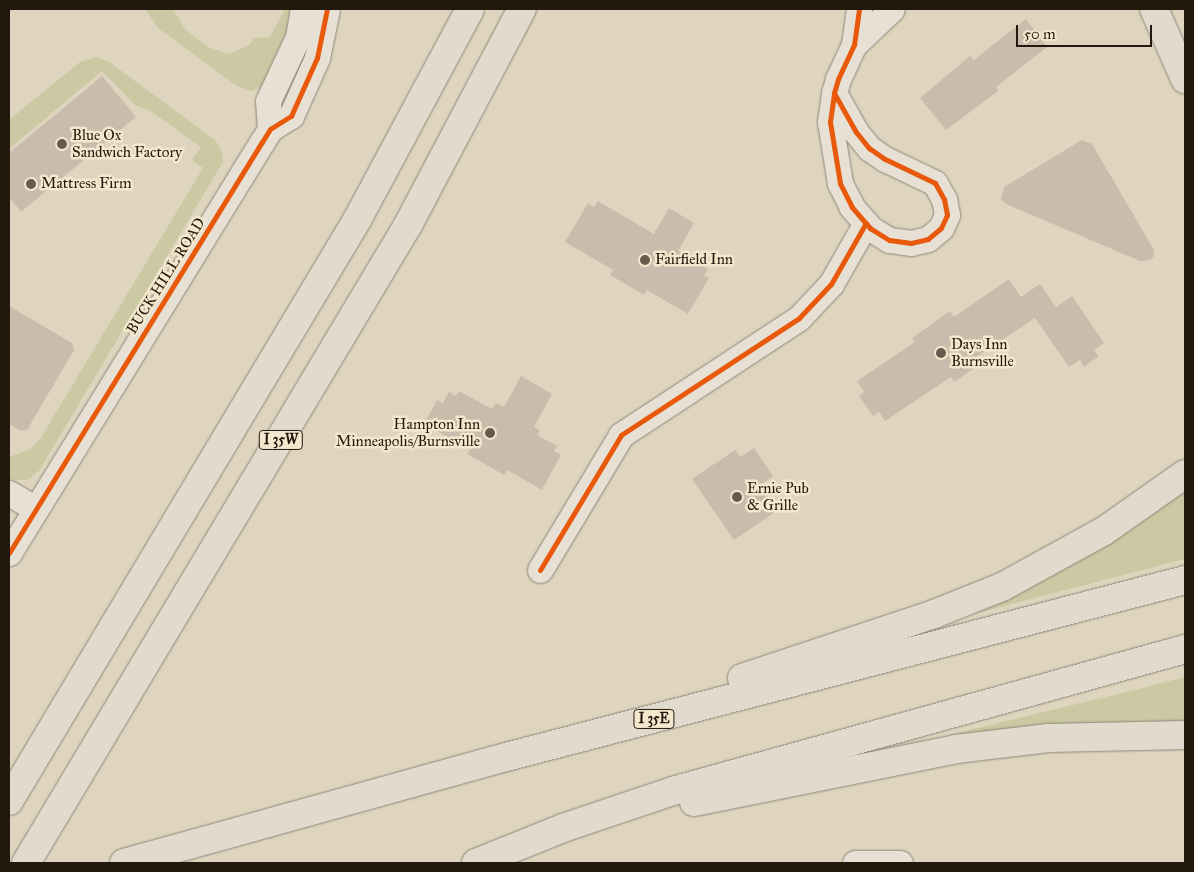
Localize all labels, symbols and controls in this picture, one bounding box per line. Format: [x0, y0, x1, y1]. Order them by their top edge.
scale bar [1019, 15, 1155, 47]
text: 50 m [1024, 25, 1056, 43]
place label: Blue Ox Sandwich Factory [72, 126, 182, 161]
marker: Blue Ox Sandwich Factory [56, 138, 68, 150]
place label: Mattress Firm [41, 175, 132, 193]
marker: Mattress Firm [25, 178, 37, 190]
street label: BUCK HILL ROAD [123, 214, 209, 338]
place label: Fairfield Inn [655, 251, 733, 269]
marker: Fairfield Inn [639, 254, 651, 266]
place label: Days Inn Burnsville [951, 335, 1014, 370]
marker: Days Inn Burnsville [935, 347, 947, 359]
place label: Hampton Inn Minneapolis/Burnsville [336, 415, 480, 450]
marker: Hampton Inn Minneapolis/Burnsville [484, 427, 496, 439]
road number: I 35W [258, 428, 304, 452]
place label: Ernie Pub & Grille [747, 479, 809, 514]
marker: Ernie Pub & Grille [731, 491, 743, 503]
road number: I 35E [633, 708, 675, 731]

